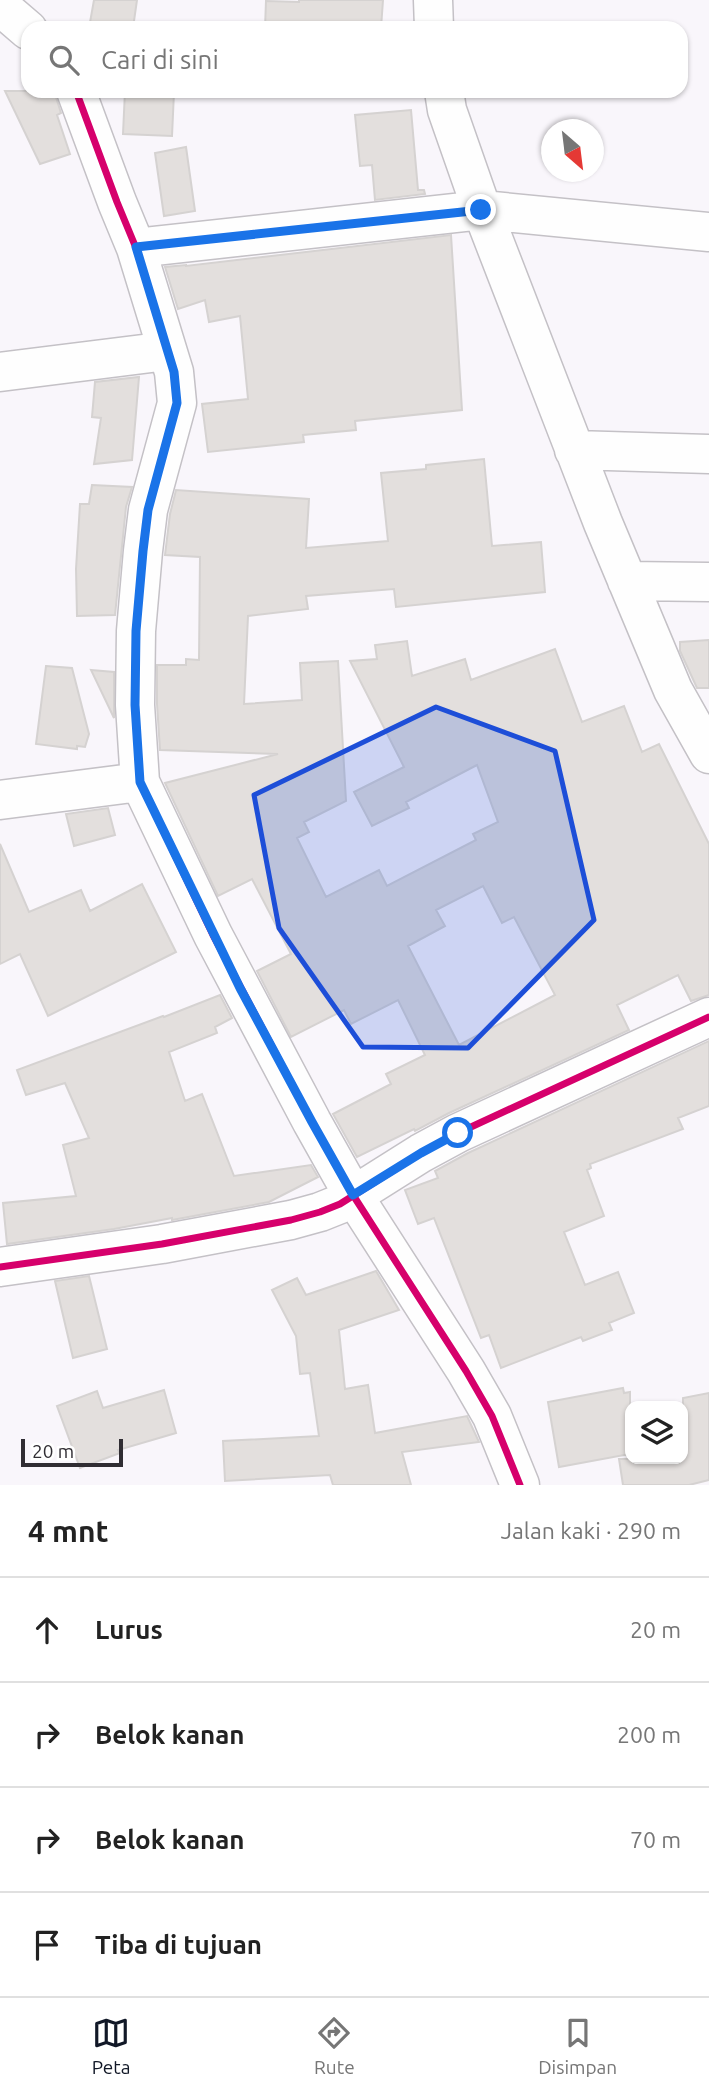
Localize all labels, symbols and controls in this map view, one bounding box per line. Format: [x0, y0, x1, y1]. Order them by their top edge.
search box [21, 21, 688, 98]
icon: search [45, 41, 83, 79]
text: Cari di sini [101, 45, 219, 74]
north arrow [541, 119, 604, 182]
route end [465, 194, 496, 225]
route start [442, 1117, 473, 1148]
map controls [625, 1401, 688, 1464]
button: layers [625, 1401, 688, 1464]
scale bar [21, 1436, 122, 1468]
text: 20 m [32, 1440, 74, 1462]
text: 4 mnt [28, 1514, 108, 1548]
text: Jalan kaki · 290 m [501, 1518, 681, 1543]
icon: ahead [28, 1611, 66, 1649]
text: Lurus [95, 1615, 163, 1644]
text: 20 m [630, 1617, 681, 1642]
icon: right [28, 1716, 66, 1754]
text: Belok kanan [95, 1720, 245, 1749]
text: 200 m [617, 1722, 681, 1747]
icon: right [28, 1821, 66, 1859]
text: Belok kanan [95, 1825, 245, 1854]
text: 70 m [630, 1827, 681, 1852]
icon: arrive [28, 1926, 66, 1964]
text: Tiba di tujuan [95, 1930, 262, 1959]
tab: Peta [92, 2014, 130, 2078]
tab: Rute [314, 2014, 355, 2078]
tab: Disimpan [538, 2014, 617, 2078]

